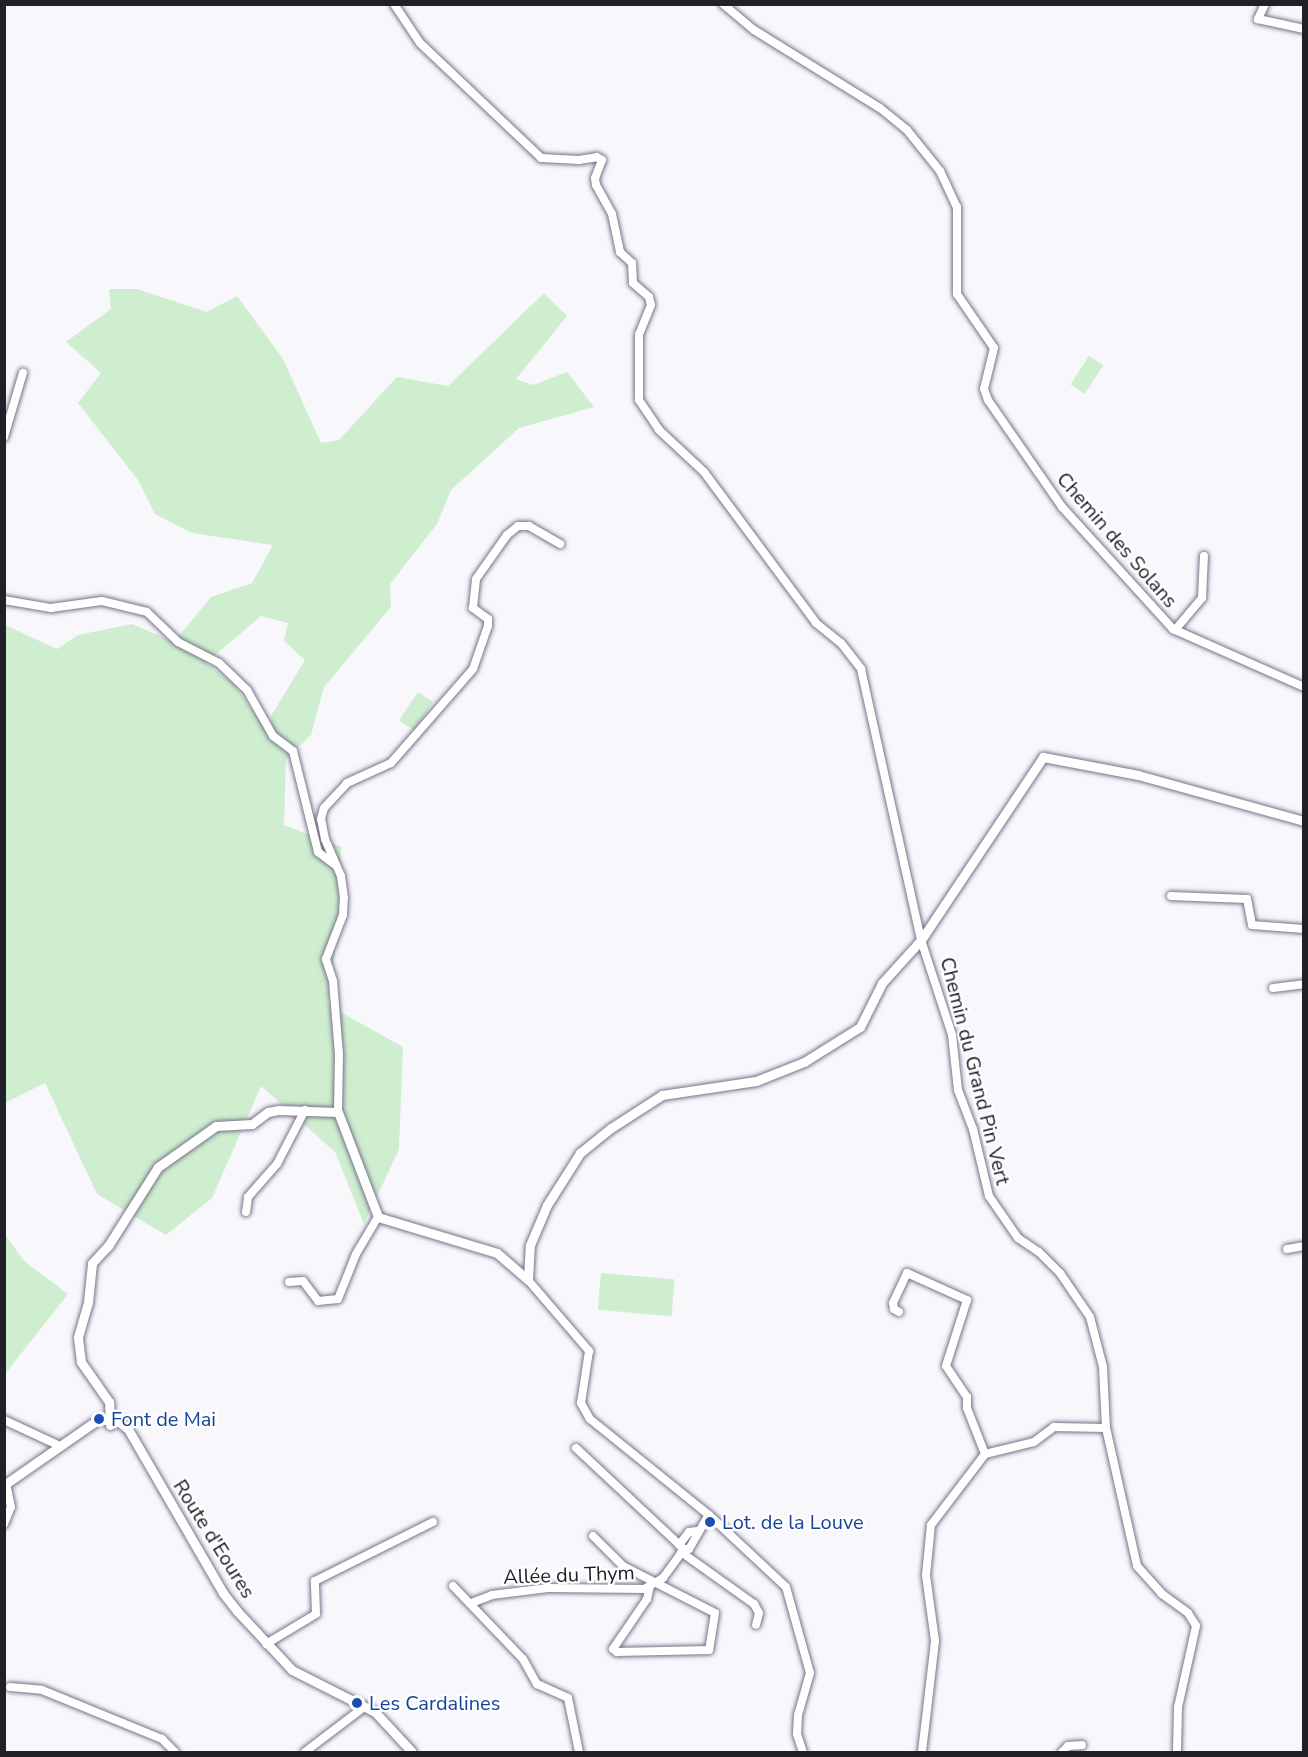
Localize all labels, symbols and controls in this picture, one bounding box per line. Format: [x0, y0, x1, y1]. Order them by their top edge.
street label: Chemin des Solans [1052, 467, 1182, 613]
street label: Chemin du Grand Pin Vert [935, 955, 1015, 1187]
place label: Font de Mai [111, 1407, 216, 1431]
marker: Font de Mai [92, 1412, 106, 1426]
street label: Route d'Eoures [168, 1475, 260, 1603]
place label: Lot. de la Louve [722, 1510, 864, 1534]
marker: Lot. de la Louve [703, 1515, 717, 1529]
street label: Allée du Thym [503, 1561, 635, 1589]
place label: Les Cardalines [369, 1691, 500, 1715]
marker: Les Cardalines [350, 1696, 364, 1710]

